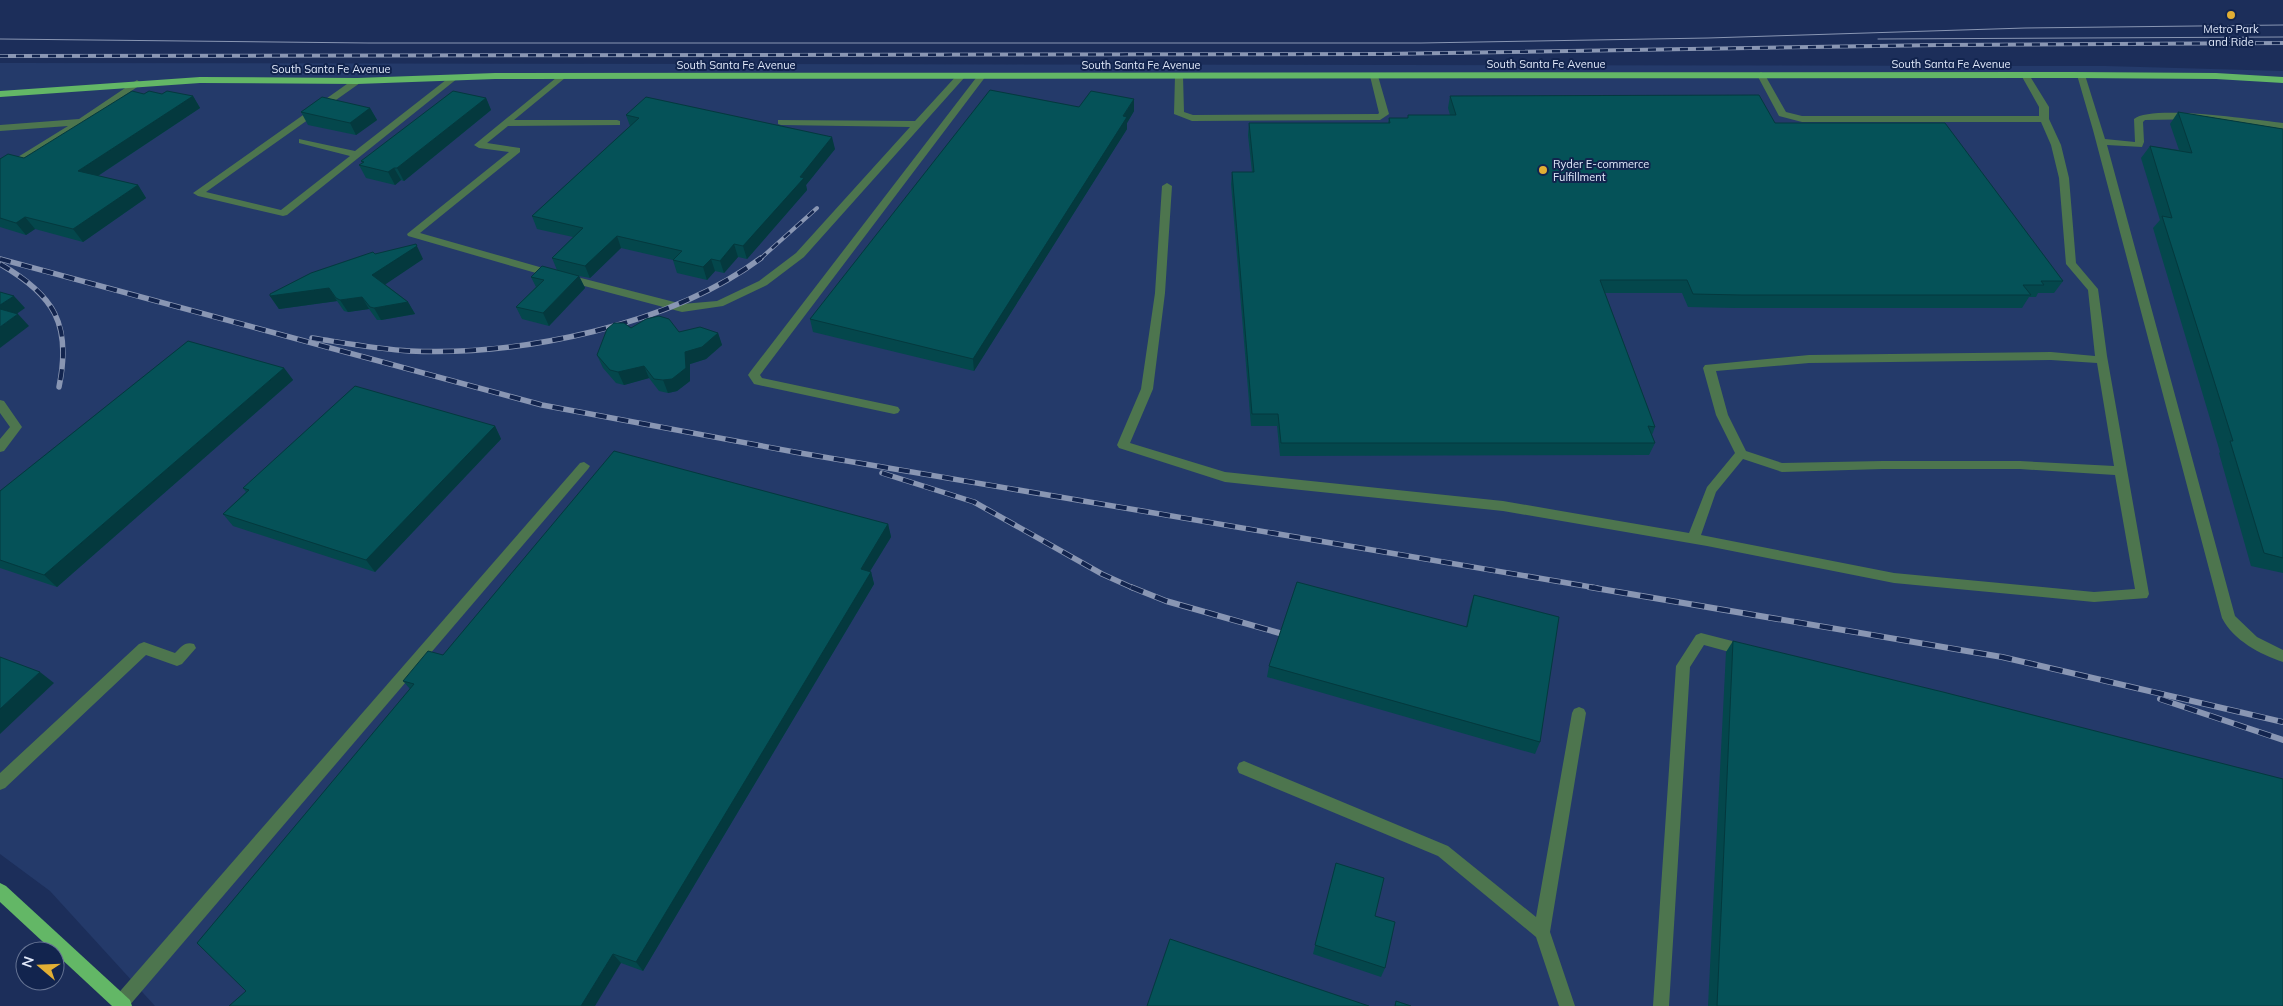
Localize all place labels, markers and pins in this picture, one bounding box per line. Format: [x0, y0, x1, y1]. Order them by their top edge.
marker: Metro Park and Ride [2225, 9, 2237, 21]
place label: Metro Park and Ride [2203, 22, 2259, 49]
place label: Ryder E-commerce Fulfillment [1553, 157, 1649, 184]
marker: Ryder E-commerce Fulfillment [1537, 164, 1549, 176]

